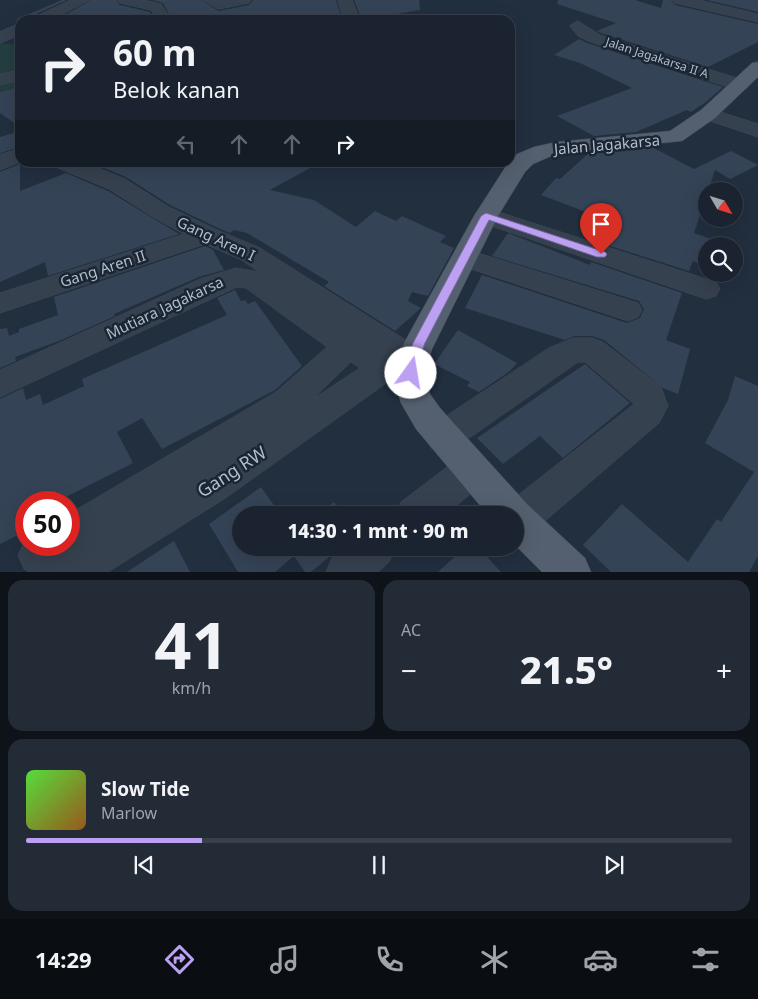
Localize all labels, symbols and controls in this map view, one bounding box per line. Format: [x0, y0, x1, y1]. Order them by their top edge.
text: 60 m [113, 29, 196, 76]
street label: Jalan Jagakarsa II A [603, 33, 711, 82]
icon: right [30, 35, 95, 100]
text: Belok kanan [113, 74, 240, 104]
street label: Jalan Jagakarsa [551, 129, 661, 159]
icon: left [172, 130, 200, 158]
icon: ahead [225, 130, 253, 158]
icon: ahead [278, 130, 306, 158]
icon: right [331, 130, 359, 158]
north arrow [698, 182, 742, 228]
map controls [698, 182, 743, 282]
pin [580, 203, 622, 254]
icon: arrive [587, 210, 615, 238]
street label: Gang Aren I [174, 211, 259, 265]
button: search [698, 237, 743, 282]
street label: Gang Aren II [57, 245, 148, 291]
street label: Mutiara Jagakarsa [103, 271, 226, 343]
position arrow [384, 346, 436, 398]
street label: Gang RW [192, 440, 271, 502]
speed limit sign: 50 [15, 491, 80, 556]
text: 14:30 · 1 mnt · 90 m [287, 518, 469, 544]
text: 41 [154, 600, 229, 688]
text: AC [401, 619, 421, 641]
text: 21.5° [520, 643, 613, 695]
text: − [401, 651, 417, 689]
text: + [716, 651, 732, 689]
text: km/h [172, 677, 211, 699]
text: Slow Tide [101, 776, 190, 802]
text: Marlow [101, 802, 157, 824]
icon: previous [130, 851, 158, 879]
icon: pause [365, 851, 393, 879]
icon: next [600, 851, 628, 879]
icon: directions [162, 942, 197, 977]
icon: music [267, 942, 302, 977]
icon: phone [372, 942, 407, 977]
icon: climate [477, 942, 512, 977]
icon: car [583, 942, 618, 977]
icon: filters [688, 942, 723, 977]
text: 14:29 [35, 944, 92, 974]

